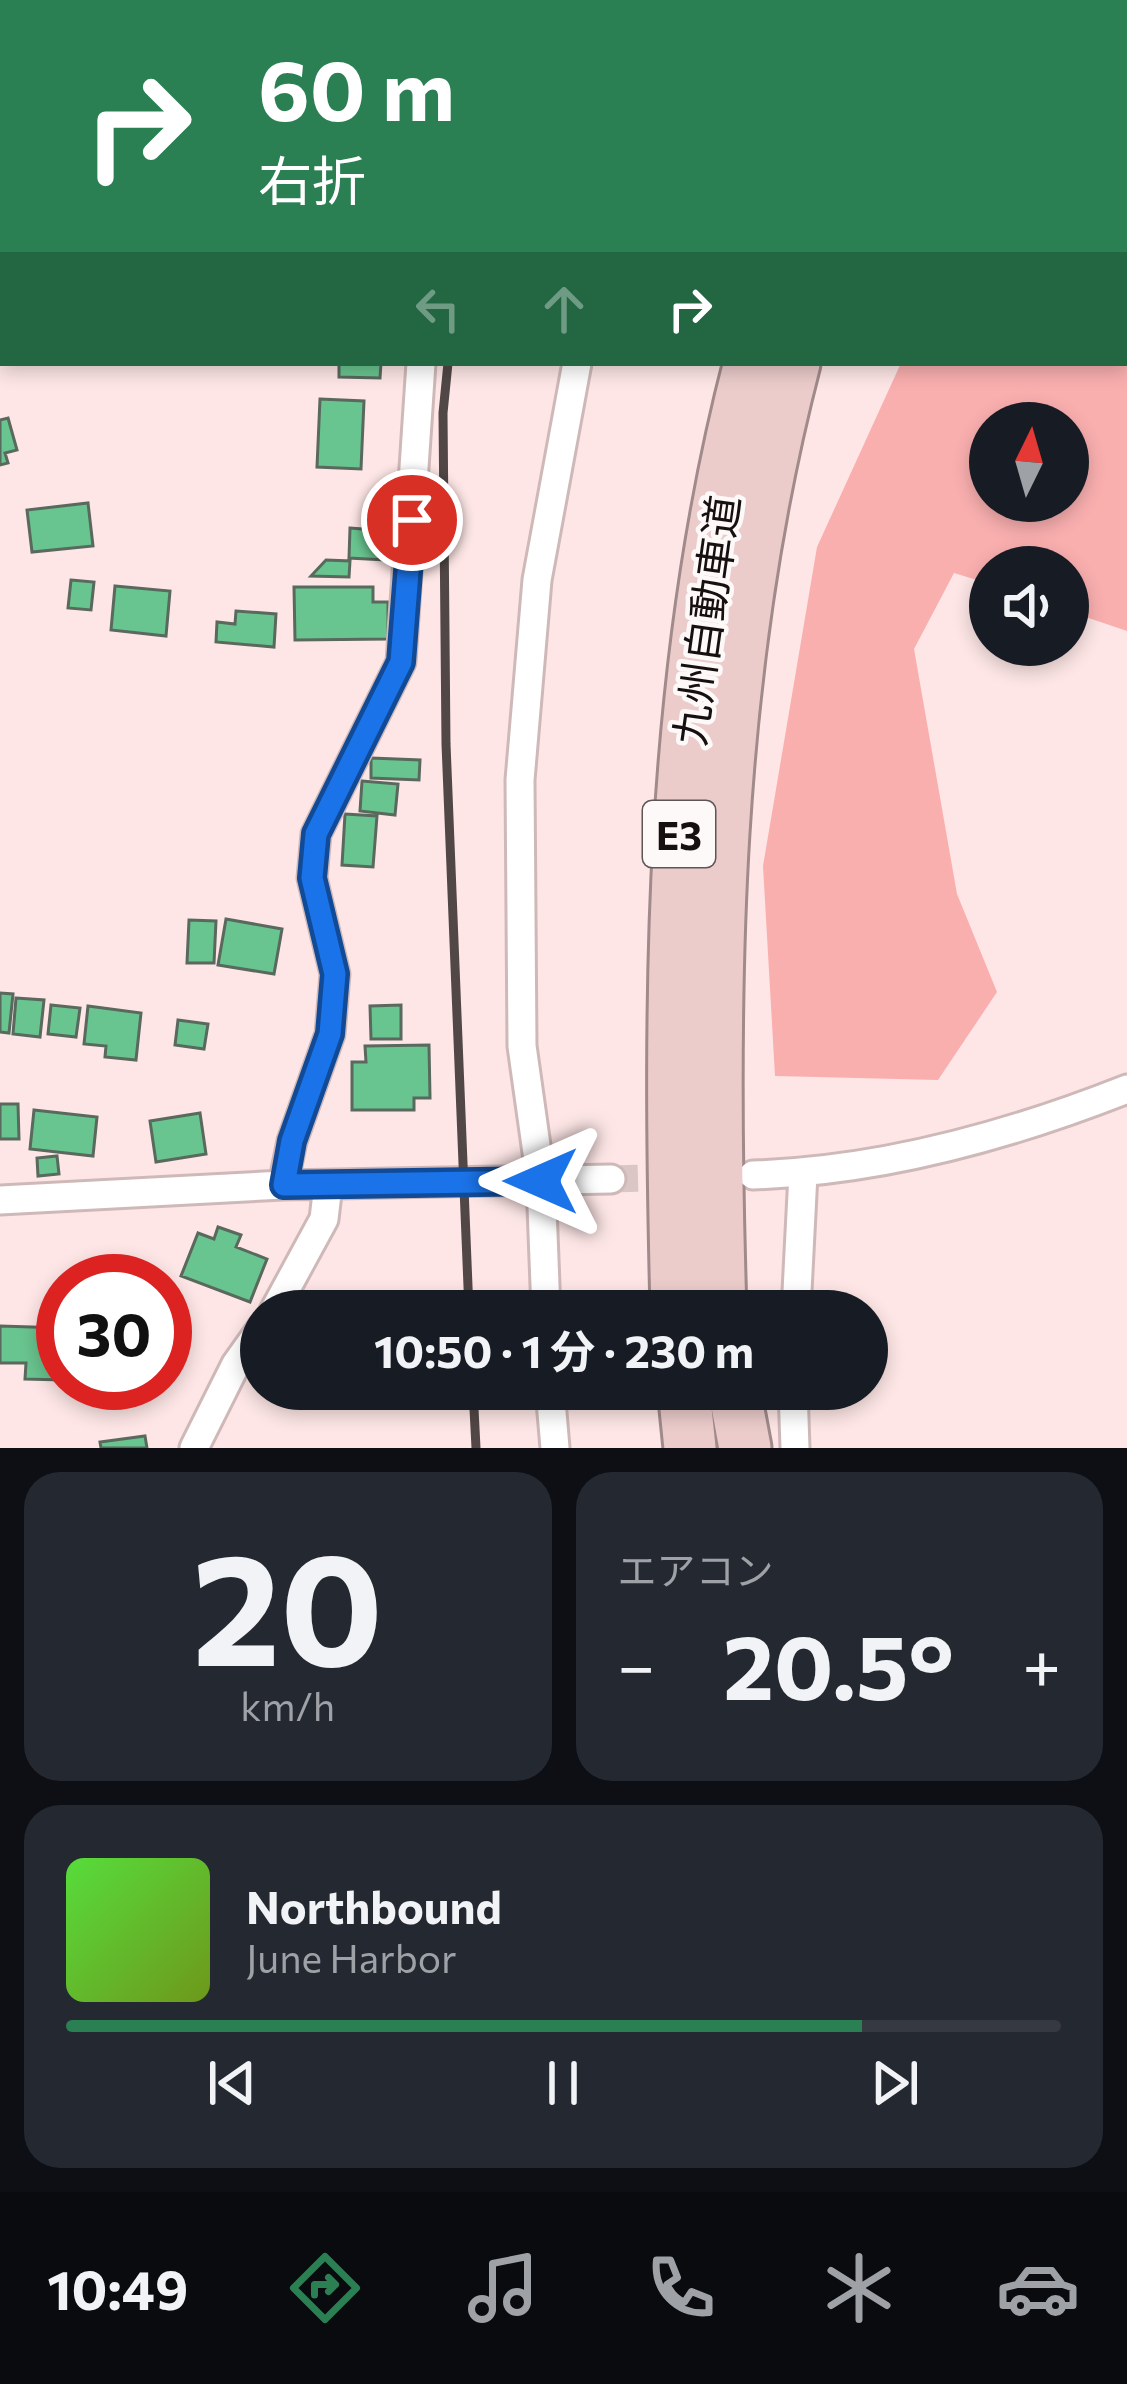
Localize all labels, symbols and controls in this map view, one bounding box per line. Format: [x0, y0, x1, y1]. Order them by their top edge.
text: 60 m [258, 36, 455, 138]
icon: right [60, 48, 216, 204]
text: 右折 [258, 146, 366, 212]
icon: left [405, 276, 471, 342]
icon: ahead [531, 276, 597, 342]
icon: right [657, 276, 723, 342]
north arrow [969, 402, 1089, 522]
map controls [969, 402, 1089, 666]
pin [361, 469, 463, 571]
icon: arrive [379, 487, 445, 553]
street label: 九州自動車道 [662, 492, 748, 748]
button: sound [969, 546, 1089, 666]
road number: E3 [643, 801, 715, 867]
position arrow [478, 1118, 604, 1244]
speed limit sign: 30 [36, 1254, 192, 1410]
text: 10:50 · 1 分 · 230 m [374, 1322, 754, 1377]
text: 20 [192, 1507, 383, 1698]
text: エアコン [618, 1545, 774, 1593]
text: 20.5° [723, 1608, 954, 1719]
text: − [618, 1623, 655, 1704]
text: + [1022, 1623, 1061, 1704]
text: km/h [240, 1681, 335, 1729]
text: Northbound [246, 1878, 502, 1933]
text: June Harbor [246, 1933, 457, 1981]
icon: previous [199, 2050, 265, 2116]
icon: pause [530, 2050, 596, 2116]
icon: next [862, 2050, 928, 2116]
icon: directions [283, 2246, 367, 2330]
icon: music [461, 2246, 545, 2330]
icon: phone [639, 2246, 723, 2330]
icon: climate [817, 2246, 901, 2330]
icon: car [996, 2246, 1080, 2330]
text: 10:49 [47, 2255, 188, 2321]

